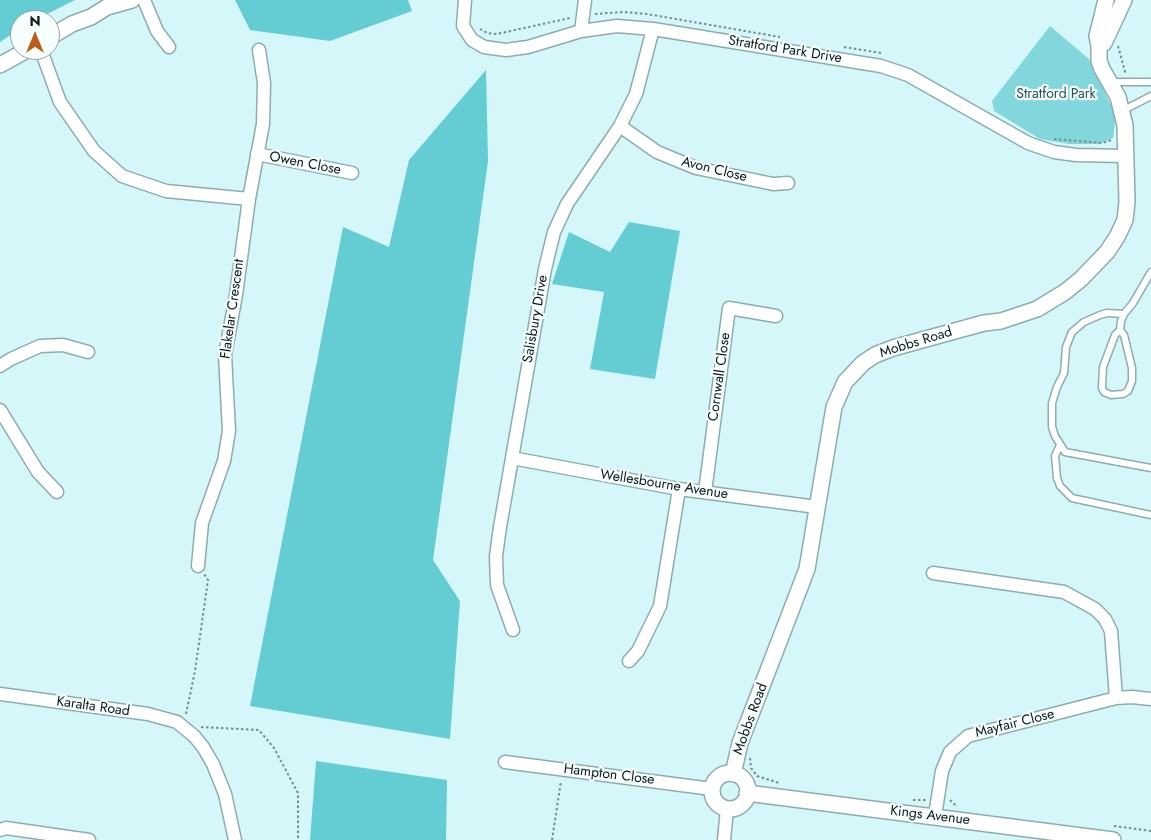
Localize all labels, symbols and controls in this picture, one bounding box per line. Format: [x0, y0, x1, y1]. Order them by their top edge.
north arrow [10, 10, 60, 60]
text: N [29, 11, 41, 31]
street label: Stratford Park Drive [727, 33, 843, 67]
park label: Stratford Park [1016, 87, 1096, 103]
street label: Owen Close [268, 149, 342, 179]
street label: Avon Close [679, 154, 749, 186]
street label: Flakelar Crescent [218, 258, 248, 360]
street label: Salisbury Drive [520, 274, 552, 364]
street label: Mobbs Road [878, 324, 954, 362]
street label: Cornwall Close [705, 332, 735, 422]
street label: Wellesbourne Avenue [599, 467, 729, 503]
street label: Mobbs Road [730, 681, 772, 757]
street label: Karalta Road [55, 694, 131, 720]
street label: Mayfair Close [974, 706, 1056, 742]
street label: Hampton Close [563, 761, 655, 789]
street label: Kings Avenue [889, 803, 971, 829]

